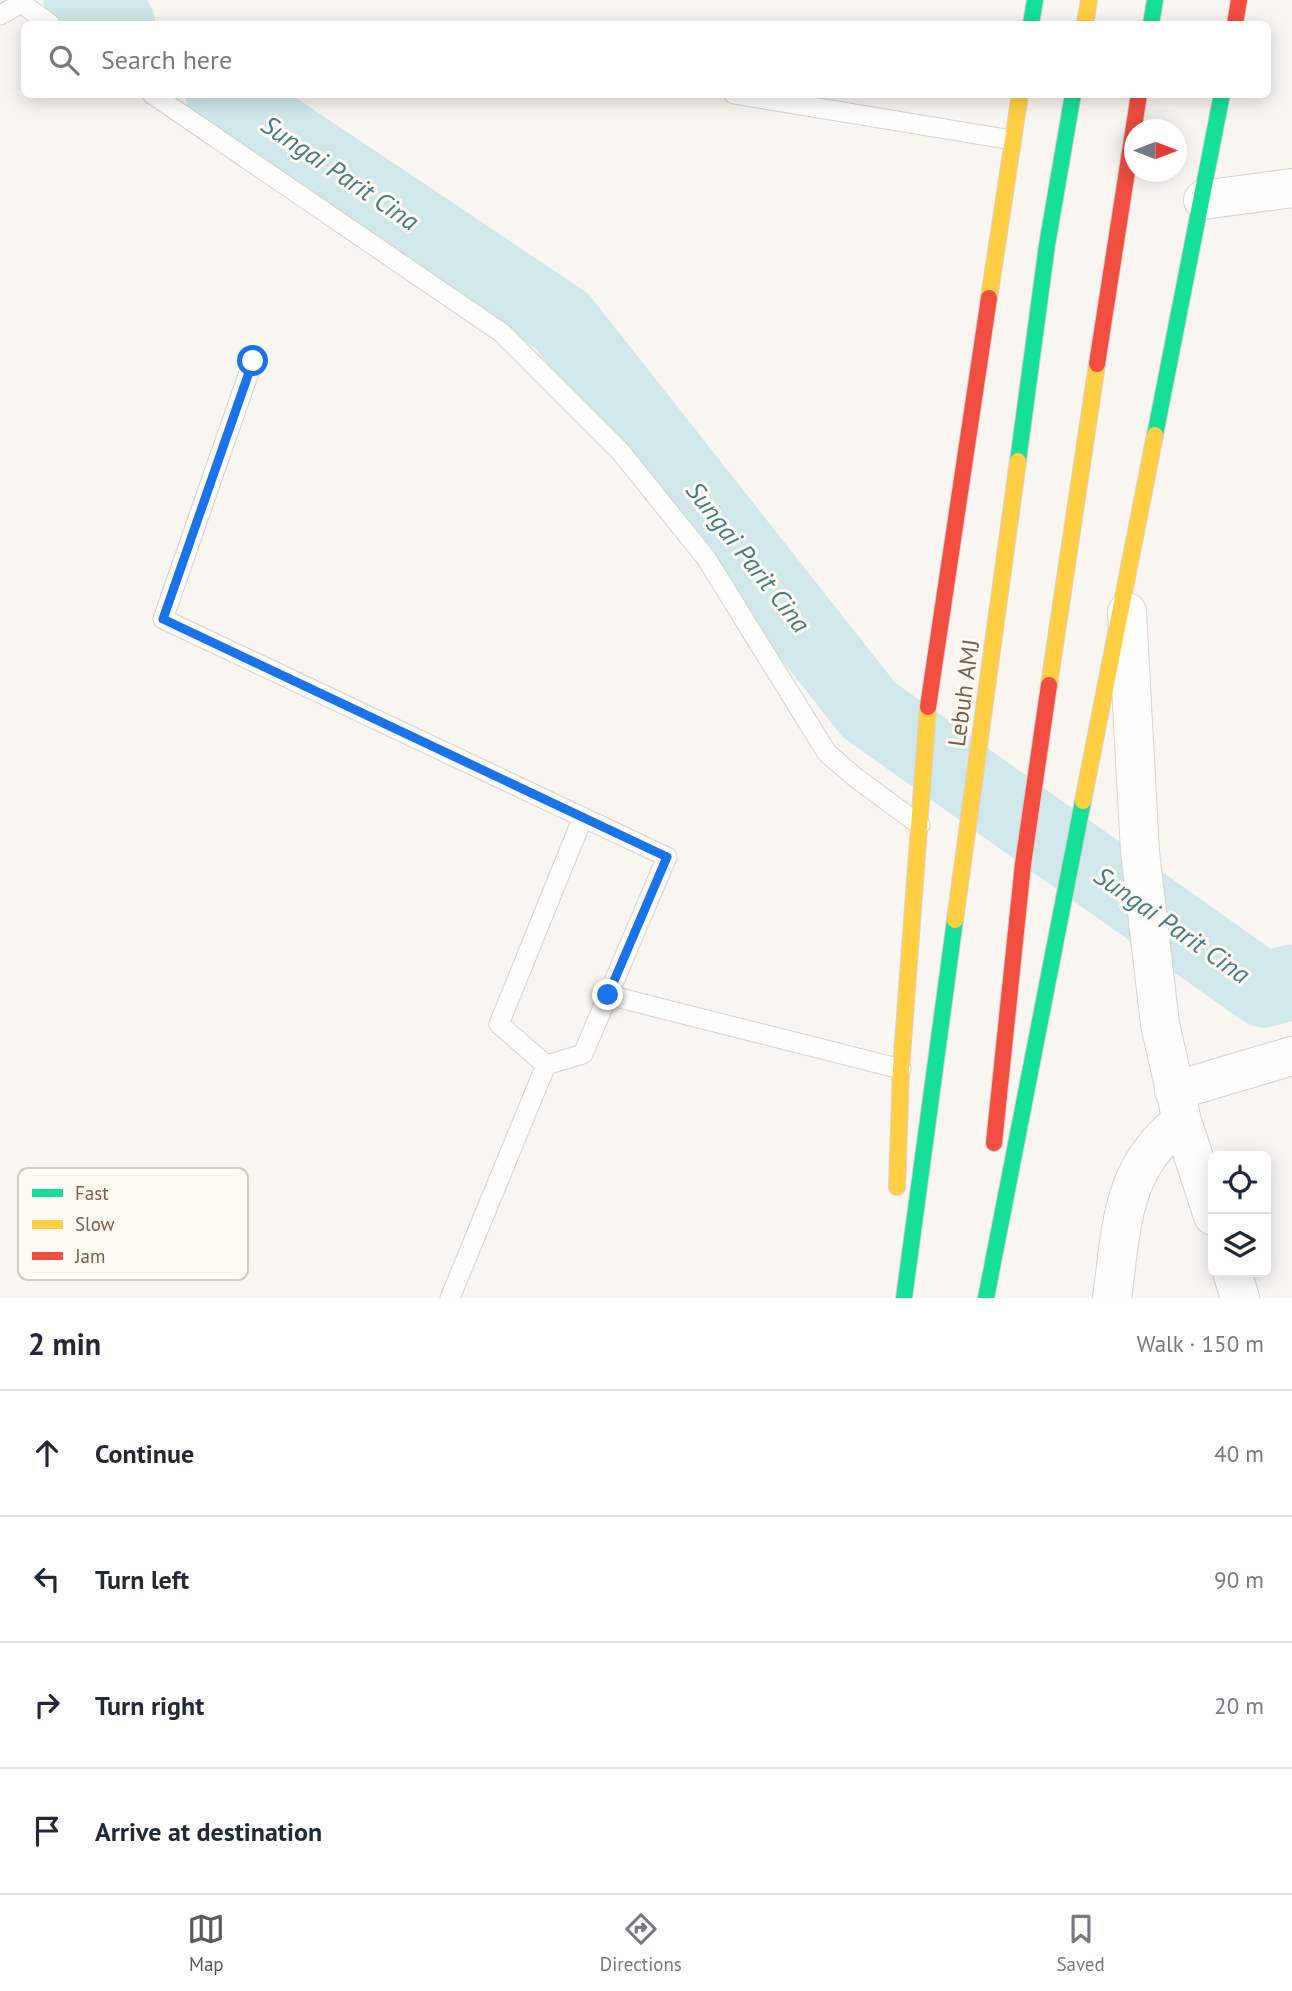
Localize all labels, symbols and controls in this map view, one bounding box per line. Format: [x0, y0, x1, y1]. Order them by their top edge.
search box [21, 21, 1271, 98]
icon: search [45, 41, 83, 79]
text: Search here [101, 43, 232, 76]
water label: Sungai Parit Cina [255, 108, 426, 238]
north arrow [1124, 119, 1187, 182]
route start [237, 345, 268, 376]
water label: Sungai Parit Cina [679, 475, 818, 639]
street label: Lebuh AMJ [941, 637, 986, 748]
water label: Sungai Parit Cina [1088, 859, 1257, 991]
route end [592, 979, 623, 1010]
map controls [1208, 1151, 1271, 1277]
button: locate [1208, 1151, 1271, 1214]
legend [18, 1168, 248, 1280]
text: Fast [75, 1181, 109, 1205]
text: Slow [75, 1212, 115, 1236]
button: layers [1208, 1214, 1271, 1277]
text: Jam [74, 1244, 105, 1268]
text: 2 min [28, 1324, 101, 1363]
text: Walk · 150 m [1137, 1329, 1264, 1358]
icon: ahead [28, 1434, 66, 1472]
text: Continue [95, 1437, 194, 1470]
text: 40 m [1214, 1439, 1264, 1468]
icon: left [28, 1560, 66, 1598]
text: Turn left [95, 1563, 189, 1596]
text: 90 m [1214, 1565, 1264, 1594]
icon: right [28, 1686, 66, 1724]
text: Turn right [95, 1689, 204, 1722]
text: 20 m [1214, 1691, 1264, 1720]
icon: arrive [28, 1812, 66, 1850]
text: Arrive at destination [95, 1815, 322, 1848]
tab: Map [187, 1910, 225, 1976]
tab: Directions [600, 1910, 682, 1976]
tab: Saved [1056, 1910, 1105, 1976]

